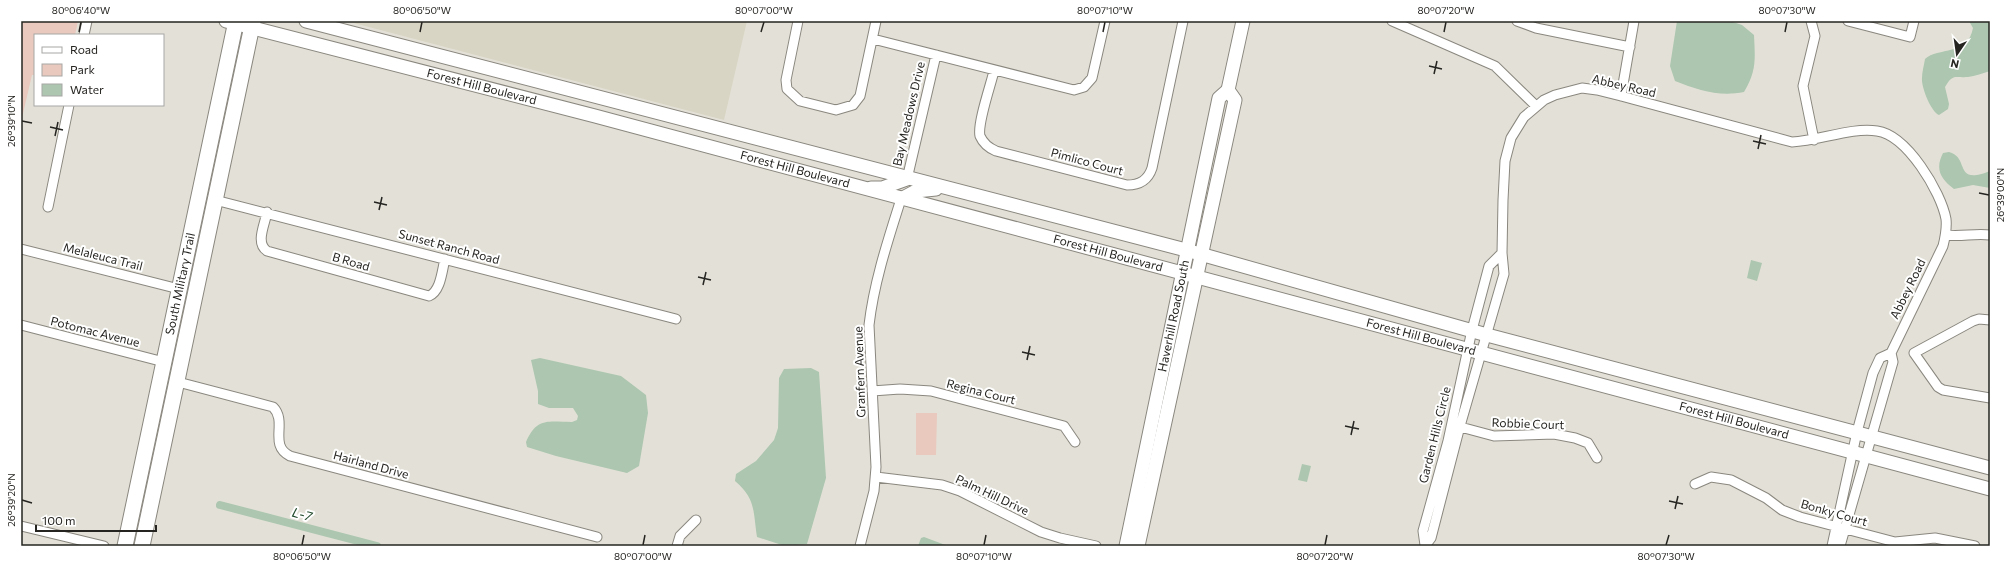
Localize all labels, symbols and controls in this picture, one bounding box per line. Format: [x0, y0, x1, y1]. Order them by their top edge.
text: 80°06'40"W [52, 4, 110, 16]
text: 80°06'50"W [393, 4, 451, 16]
text: 80°07'00"W [735, 4, 793, 16]
text: 80°07'10"W [1077, 4, 1133, 16]
text: 80°07'20"W [1417, 4, 1475, 16]
text: 80°07'30"W [1758, 4, 1816, 16]
legend [34, 34, 164, 106]
north arrow [1937, 34, 1977, 74]
text: Road [70, 42, 98, 56]
text: N [1949, 57, 1960, 71]
street label: Bay Meadows Drive [889, 60, 927, 167]
text: Park [70, 62, 96, 76]
street label: Forest Hill Boulevard [426, 65, 538, 107]
street label: Abbey Road [1591, 71, 1658, 99]
text: Water [70, 82, 104, 96]
text: 26°39'10"N [5, 95, 17, 147]
street label: Pimlico Court [1049, 145, 1125, 177]
street label: Forest Hill Boulevard [739, 147, 851, 190]
text: 26°39'00"N [1994, 168, 2006, 222]
street label: Sunset Ranch Road [397, 226, 501, 266]
street label: South Military Trail [162, 231, 197, 336]
street label: Forest Hill Boulevard [1052, 231, 1164, 274]
street label: Melaleuca Trail [62, 239, 144, 273]
street label: B Road [331, 249, 372, 273]
street label: Abbey Road [1887, 256, 1928, 321]
street label: Haverhill Road South [1154, 259, 1191, 373]
street label: Potomac Avenue [49, 313, 141, 349]
street label: Forest Hill Boulevard [1365, 315, 1478, 357]
street label: Granfern Avenue [850, 326, 868, 418]
street label: Regina Court [945, 376, 1017, 406]
street label: Garden Hills Circle [1415, 385, 1453, 485]
street label: Forest Hill Boulevard [1678, 398, 1791, 441]
street label: Robbie Court [1492, 415, 1565, 431]
street label: Hairland Drive [332, 447, 411, 481]
street label: Palm Hill Drive [954, 471, 1031, 517]
text: 26°39'20"N [5, 473, 17, 527]
street label: Bonky Court [1799, 496, 1869, 528]
water label: L-7 [290, 504, 315, 525]
scale bar [36, 507, 156, 533]
text: 100 m [42, 513, 76, 527]
text: 80°06'50"W [273, 550, 331, 562]
text: 80°07'00"W [614, 550, 672, 562]
text: 80°07'10"W [956, 550, 1012, 562]
text: 80°07'20"W [1296, 550, 1354, 562]
text: 80°07'30"W [1637, 550, 1695, 562]

